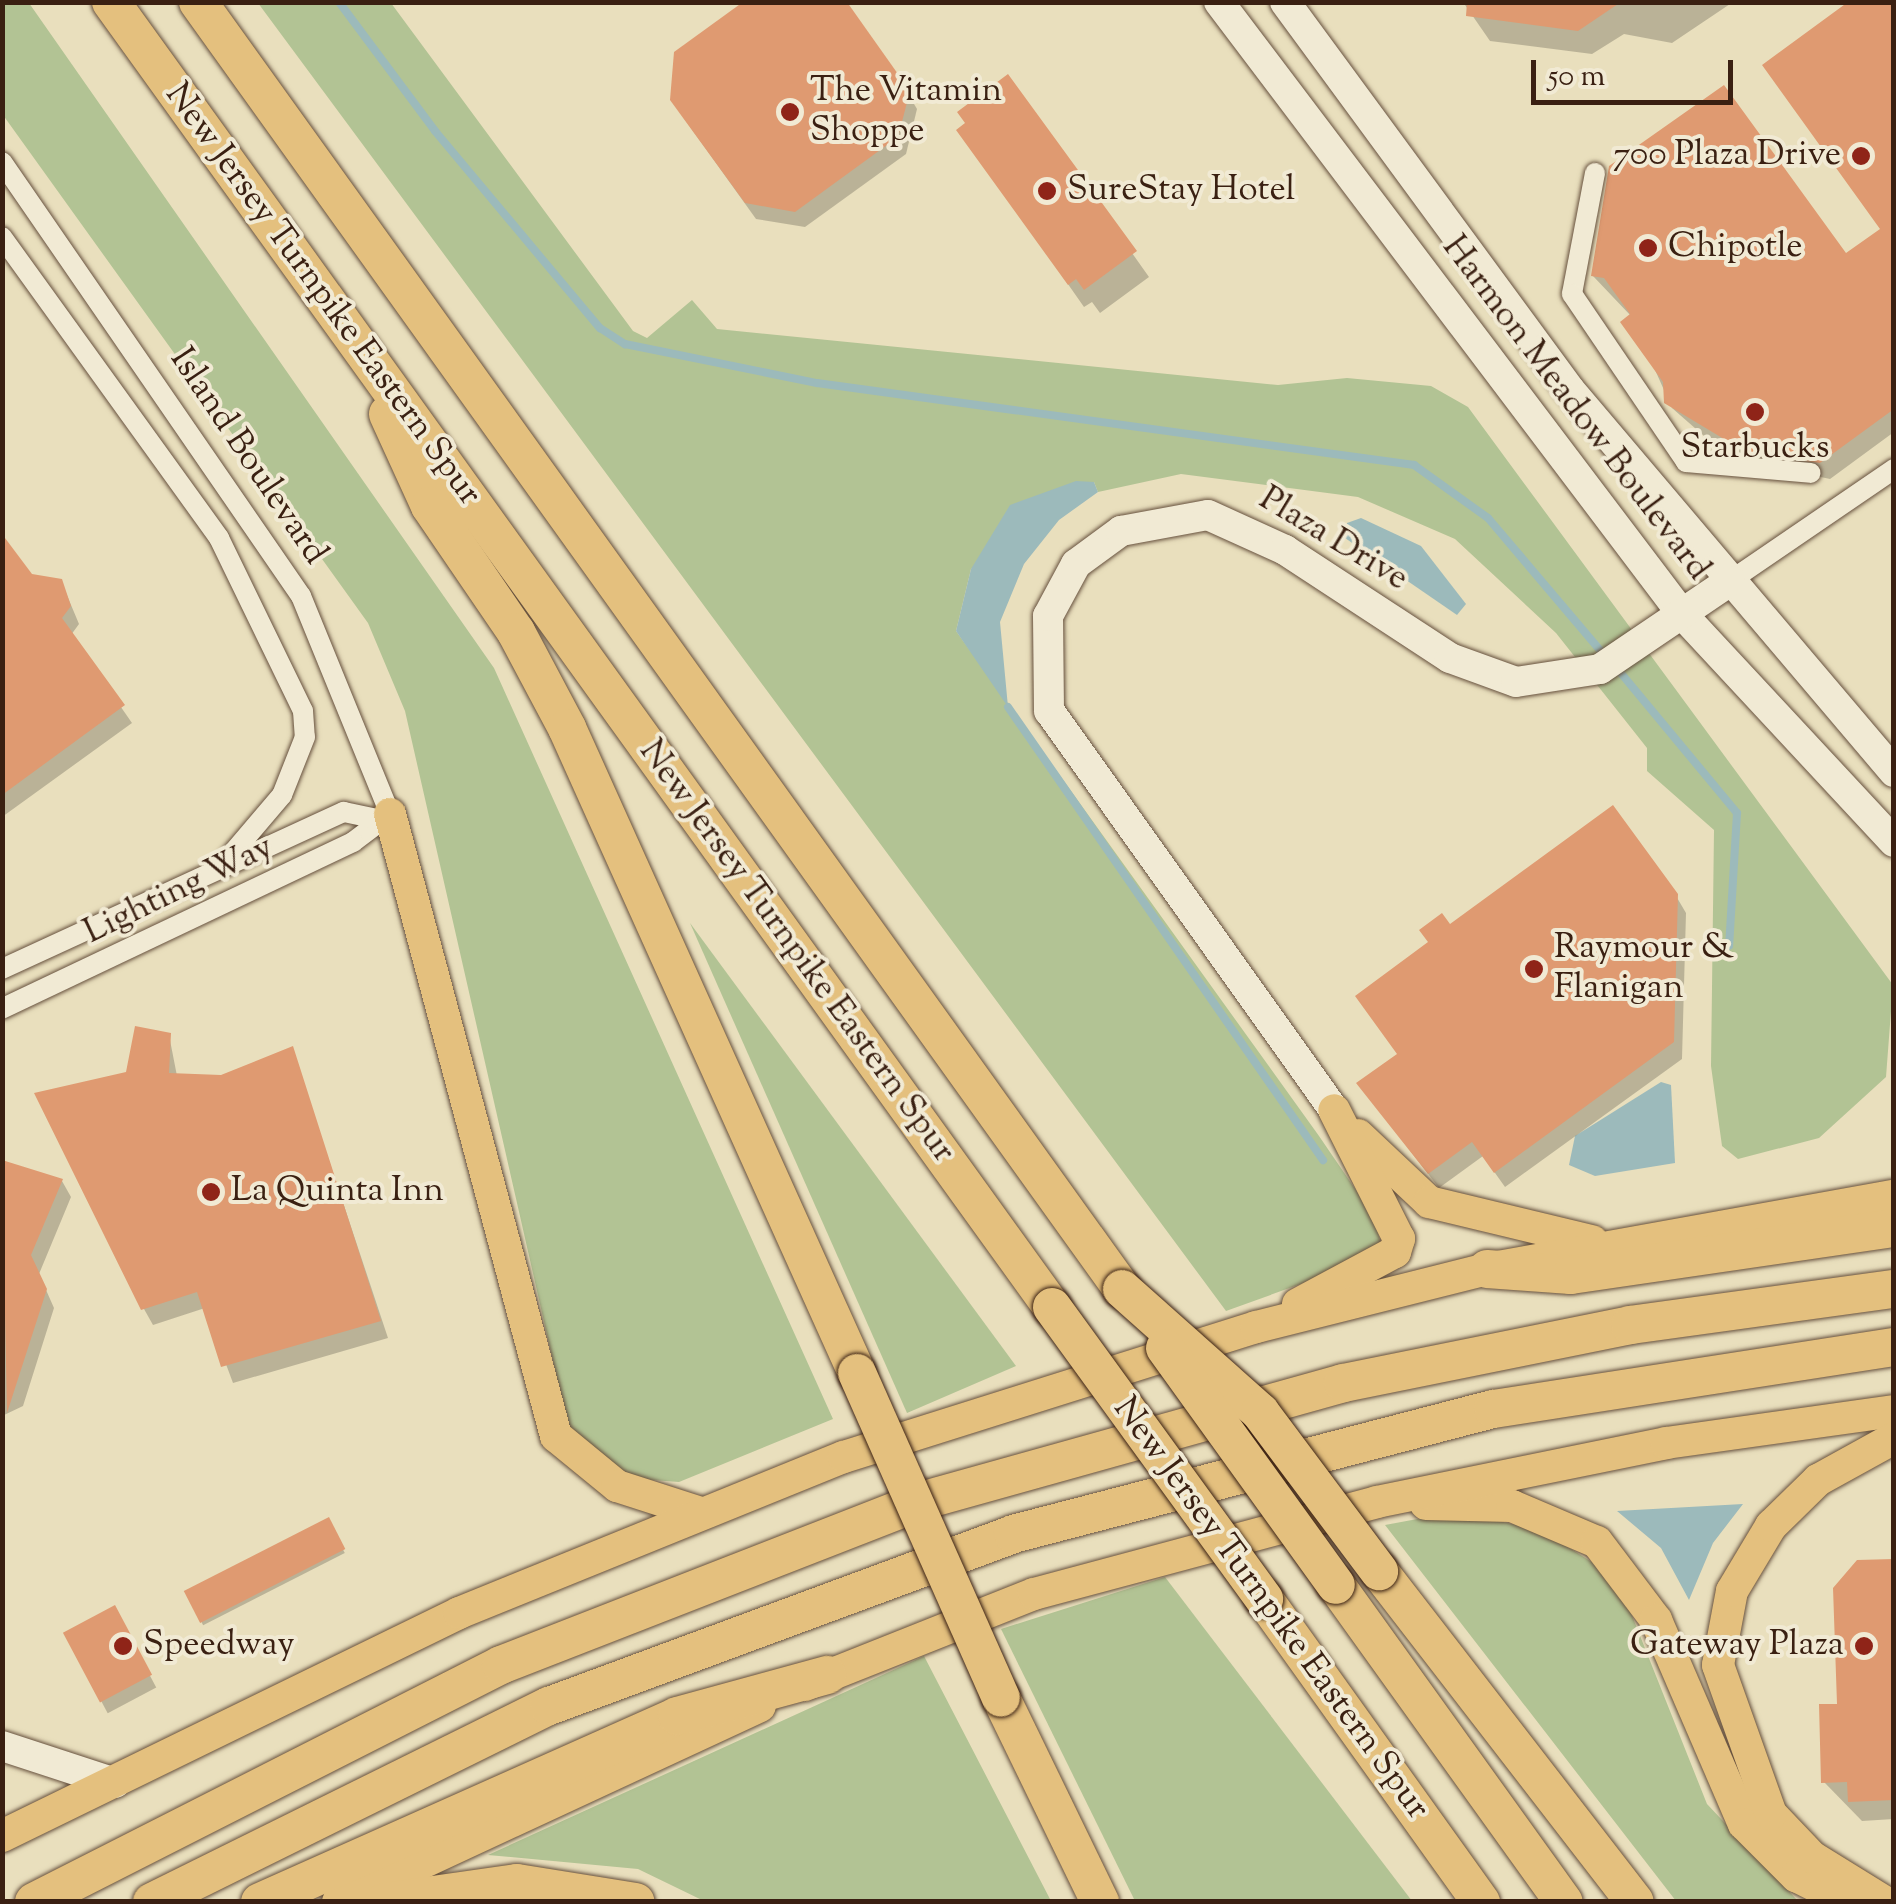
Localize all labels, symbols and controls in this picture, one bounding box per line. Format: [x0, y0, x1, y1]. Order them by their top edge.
scale bar [1536, 40, 1738, 102]
text: 50 m [1548, 56, 1605, 99]
place label: The Vitamin Shoppe [810, 71, 1002, 153]
street label: New Jersey Turnpike Eastern Spur [155, 76, 489, 514]
marker: The Vitamin Shoppe [779, 101, 801, 123]
place label: 700 Plaza Drive [1613, 135, 1841, 177]
marker: 700 Plaza Drive [1850, 145, 1872, 167]
place label: SureStay Hotel [1067, 170, 1295, 212]
marker: SureStay Hotel [1036, 180, 1058, 202]
place label: Chipotle [1668, 227, 1803, 269]
street label: Harmon Meadow Boulevard [1432, 228, 1718, 590]
marker: Chipotle [1637, 237, 1659, 259]
street label: Island Boulevard [159, 341, 335, 573]
marker: Starbucks [1744, 401, 1766, 423]
place label: Starbucks [1680, 428, 1830, 470]
street label: Plaza Drive [1251, 479, 1415, 601]
street label: New Jersey Turnpike Eastern Spur [629, 733, 963, 1171]
street label: Lighting Way [78, 827, 280, 955]
place label: Raymour & Flanigan [1554, 928, 1734, 1010]
marker: Raymour & Flanigan [1523, 958, 1545, 980]
place label: La Quinta Inn [231, 1171, 444, 1213]
marker: La Quinta Inn [200, 1181, 222, 1203]
street label: New Jersey Turnpike Eastern Spur [1103, 1390, 1437, 1828]
place label: Speedway [143, 1625, 295, 1667]
place label: Gateway Plaza [1630, 1625, 1844, 1667]
marker: Speedway [112, 1635, 134, 1657]
marker: Gateway Plaza [1853, 1635, 1875, 1657]

